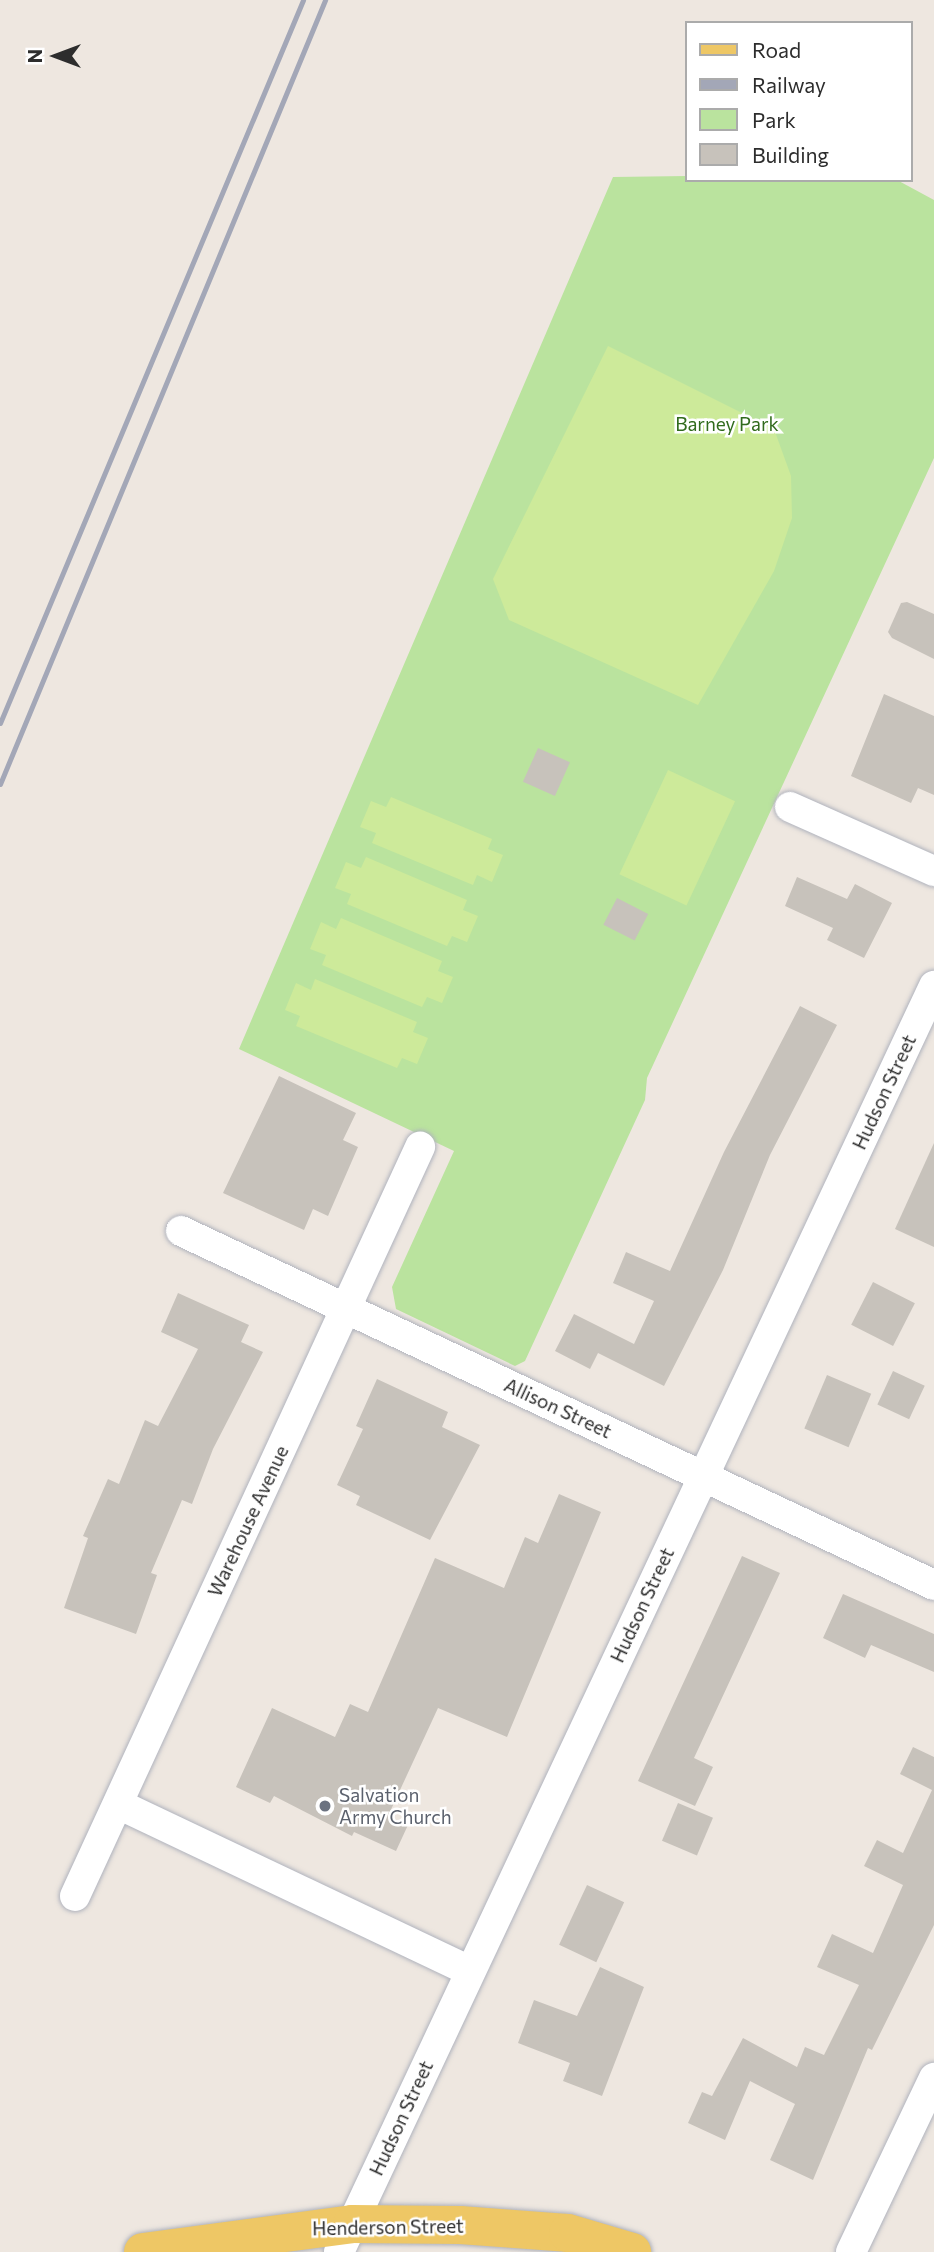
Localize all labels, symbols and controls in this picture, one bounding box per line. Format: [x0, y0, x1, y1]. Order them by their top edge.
north arrow [21, 21, 91, 91]
legend [685, 21, 913, 182]
text: Road [752, 37, 801, 62]
text: N [23, 49, 46, 63]
text: Railway [752, 72, 826, 97]
text: Park [752, 107, 796, 132]
text: Building [752, 142, 829, 167]
park label: Barney Park [675, 413, 779, 435]
street label: Hudson Street [847, 1031, 921, 1153]
street label: Allison Street [501, 1373, 615, 1443]
street label: Warehouse Avenue [203, 1442, 293, 1600]
street label: Hudson Street [605, 1544, 679, 1666]
place label: Salvation Army Church [339, 1784, 452, 1828]
marker: Salvation Army Church [317, 1798, 333, 1814]
street label: Hudson Street [364, 2057, 438, 2179]
street label: Henderson Street [312, 2214, 464, 2240]

